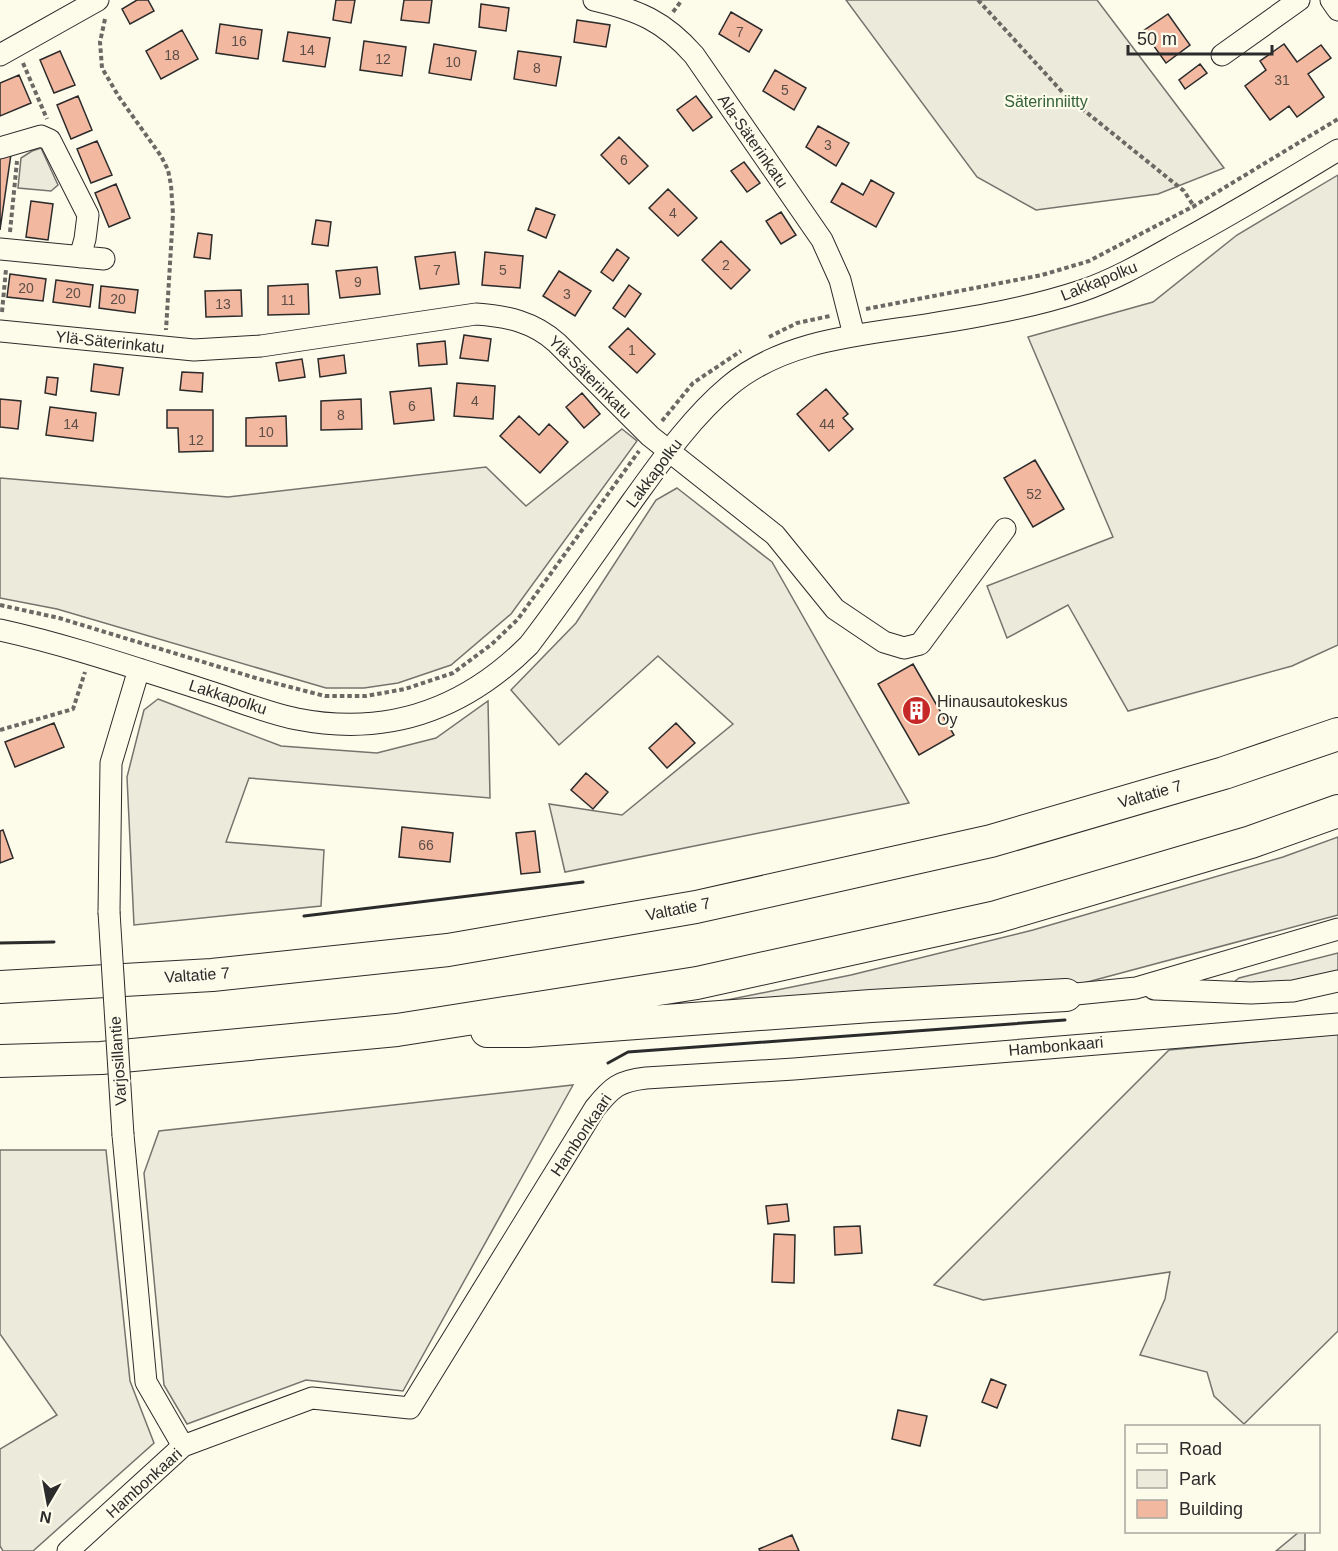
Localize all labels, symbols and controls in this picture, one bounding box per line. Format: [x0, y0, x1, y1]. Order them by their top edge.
scale bar [1128, 18, 1272, 56]
house number: 7 [736, 24, 744, 40]
text: 50 m [1137, 29, 1177, 49]
house number: 16 [231, 33, 247, 49]
house number: 14 [299, 42, 315, 58]
house number: 18 [164, 47, 180, 63]
house number: 12 [375, 51, 391, 67]
house number: 10 [445, 54, 461, 70]
house number: 8 [533, 60, 541, 76]
house number: 31 [1274, 72, 1290, 88]
house number: 5 [781, 82, 789, 98]
street label: Ala-Säterinkatu [715, 91, 791, 191]
park label: Säterinniitty [1004, 93, 1088, 110]
house number: 3 [824, 137, 832, 153]
house number: 6 [620, 152, 628, 168]
house number: 4 [669, 205, 677, 221]
house number: 2 [722, 257, 730, 273]
street label: Lakkapolku [1058, 258, 1140, 304]
house number: 7 [433, 262, 441, 278]
house number: 5 [499, 262, 507, 278]
house number: 9 [354, 274, 362, 290]
house number: 20 [18, 280, 34, 296]
house number: 20 [65, 285, 81, 301]
house number: 3 [563, 286, 571, 302]
house number: 20 [110, 291, 126, 307]
house number: 11 [281, 292, 295, 308]
house number: 13 [215, 296, 231, 312]
street label: Ylä-Säterinkatu [55, 328, 165, 356]
street label: Ylä-Säterinkatu [545, 332, 635, 422]
house number: 1 [628, 342, 636, 358]
house number: 4 [471, 393, 479, 409]
house number: 6 [408, 398, 416, 414]
house number: 8 [337, 407, 345, 423]
house number: 14 [63, 416, 79, 432]
house number: 44 [819, 416, 835, 432]
house number: 10 [258, 424, 274, 440]
house number: 12 [188, 432, 204, 448]
street label: Lakkapolku [623, 436, 685, 510]
house number: 52 [1026, 486, 1042, 502]
street label: Lakkapolku [187, 676, 269, 718]
place label: Hinausautokeskus Oy [937, 693, 1068, 728]
building icon: Hinausautokeskus Oy [900, 694, 932, 726]
street label: Valtatie 7 [1116, 777, 1184, 811]
house number: 66 [418, 837, 434, 853]
street label: Valtatie 7 [644, 894, 712, 924]
street label: Valtatie 7 [164, 964, 230, 986]
street label: Varjosillantie [106, 1016, 130, 1106]
street label: Hambonkaari [1008, 1033, 1104, 1059]
street label: Hambonkaari [547, 1091, 615, 1179]
legend [1125, 1425, 1320, 1533]
text: Road [1179, 1439, 1222, 1459]
street label: Hambonkaari [103, 1445, 185, 1521]
text: Park [1179, 1469, 1217, 1489]
north arrow [18, 1473, 78, 1533]
text: Building [1179, 1499, 1243, 1519]
text: N [38, 1508, 53, 1527]

